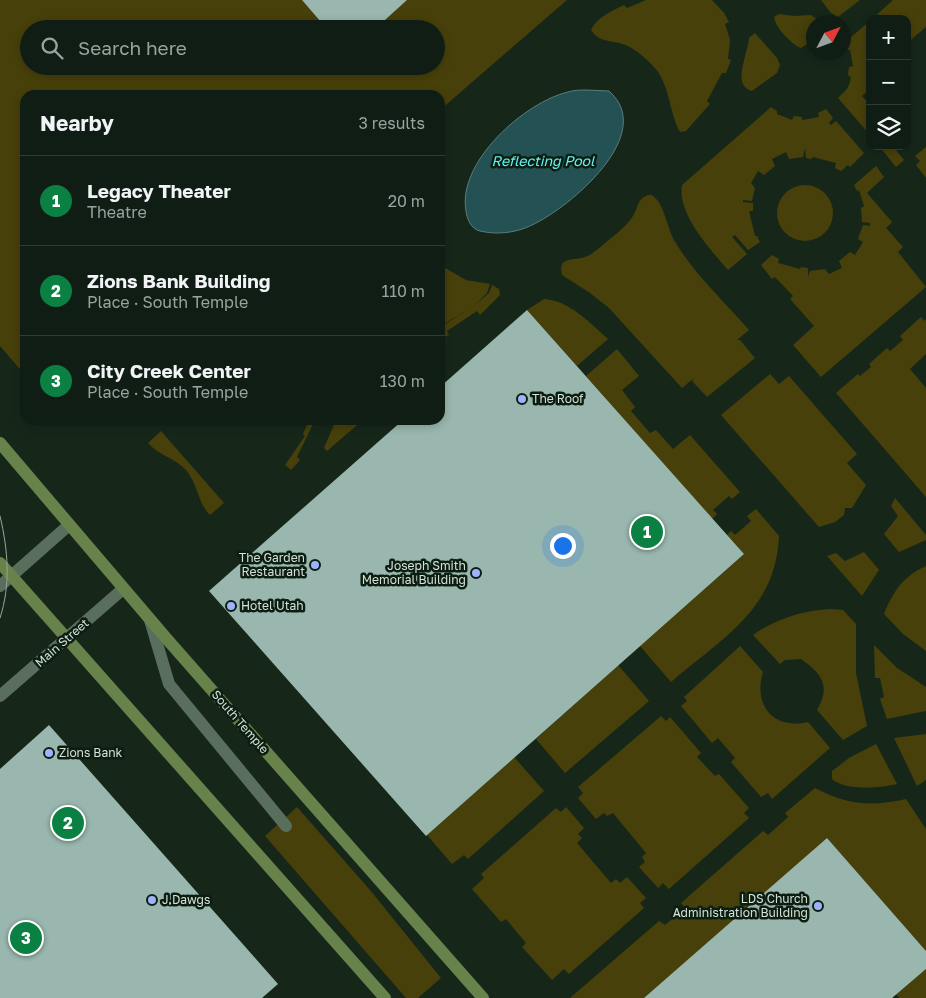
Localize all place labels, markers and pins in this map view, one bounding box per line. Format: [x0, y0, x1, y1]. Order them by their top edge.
place label: The Roof [532, 391, 584, 406]
marker: The Roof [516, 393, 528, 405]
pin: 1 [631, 513, 663, 551]
place label: The Garden Restaurant [239, 550, 305, 579]
place label: Joseph Smith Memorial Building [362, 558, 466, 587]
marker: The Garden Restaurant [309, 559, 321, 571]
marker: Joseph Smith Memorial Building [470, 567, 482, 579]
place label: Hotel Utah [241, 598, 304, 613]
marker: Hotel Utah [225, 600, 237, 612]
place label: Zions Bank [59, 745, 123, 760]
marker: Zions Bank [43, 747, 55, 759]
pin: 2 [52, 804, 84, 842]
place label: LDS Church Administration Building [673, 891, 808, 920]
place label: J.Dawgs [162, 892, 210, 907]
marker: J.Dawgs [146, 894, 158, 906]
marker: LDS Church Administration Building [812, 900, 824, 912]
pin: 3 [10, 919, 42, 957]

